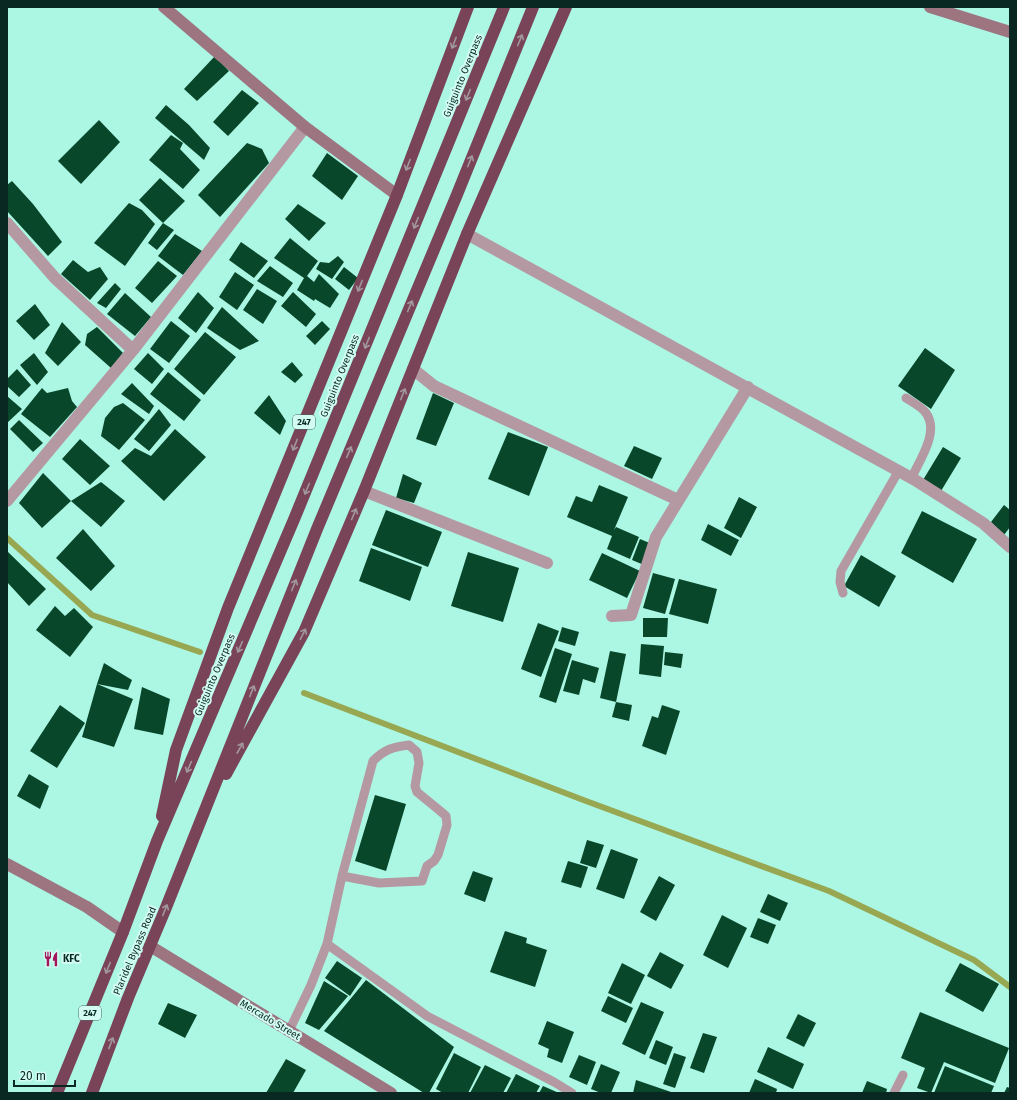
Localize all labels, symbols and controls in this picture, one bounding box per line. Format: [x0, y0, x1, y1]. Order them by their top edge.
street label: Guiguinto Overpass [441, 33, 485, 119]
one-way arrow [516, 35, 524, 47]
one-way arrow [450, 37, 458, 49]
one-way arrow [464, 88, 471, 100]
one-way arrow [467, 155, 475, 167]
one-way arrow [404, 159, 412, 171]
one-way arrow [411, 216, 419, 228]
one-way arrow [356, 279, 363, 291]
one-way arrow [407, 300, 414, 312]
street label: Guiguinto Overpass [318, 333, 362, 419]
one-way arrow [362, 336, 370, 348]
one-way arrow [400, 388, 408, 400]
road number: 247 [293, 415, 315, 429]
one-way arrow [290, 438, 298, 450]
one-way arrow [346, 446, 353, 458]
one-way arrow [303, 483, 310, 495]
one-way arrow [351, 509, 358, 521]
one-way arrow [291, 579, 299, 591]
one-way arrow [300, 628, 307, 640]
street label: Guiguinto Overpass [192, 632, 238, 718]
one-way arrow [236, 641, 243, 653]
one-way arrow [248, 686, 256, 698]
one-way arrow [237, 742, 245, 754]
one-way arrow [185, 760, 192, 772]
street label: Plaridel Bypass Road [111, 905, 159, 997]
one-way arrow [161, 905, 169, 917]
restaurant icon: KFC [42, 950, 60, 968]
place label: KFC [63, 953, 80, 965]
one-way arrow [104, 962, 112, 974]
street label: Mercado Street [238, 997, 303, 1043]
road number: 247 [79, 1006, 101, 1020]
one-way arrow [107, 1038, 115, 1050]
scale bar [14, 1062, 75, 1088]
text: 20 m [20, 1069, 46, 1083]

